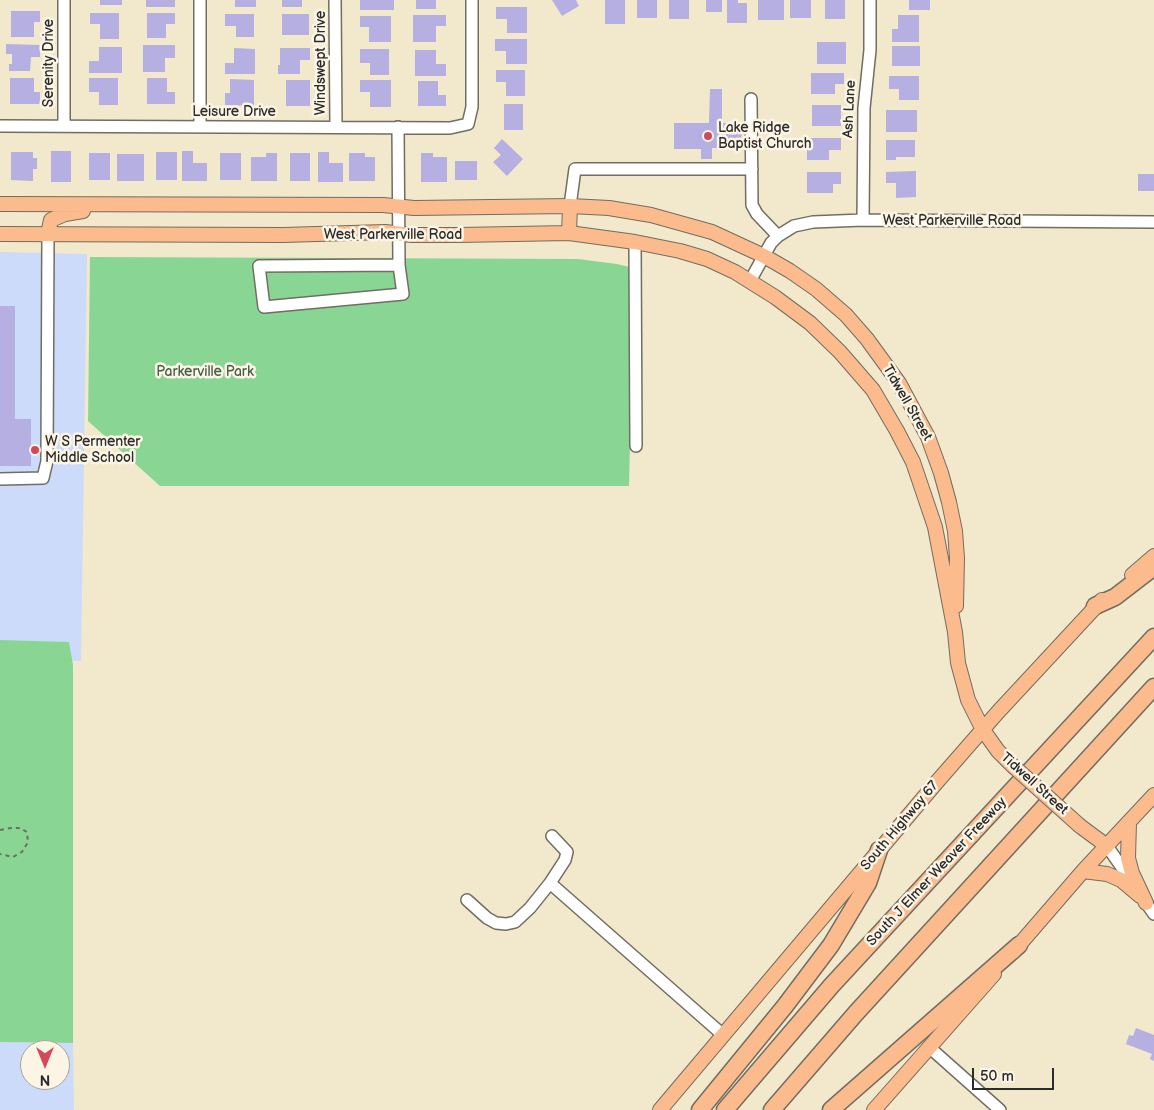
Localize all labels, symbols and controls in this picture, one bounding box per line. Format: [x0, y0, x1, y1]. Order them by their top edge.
street label: Windswept Drive [313, 11, 329, 115]
street label: Serenity Drive [41, 19, 57, 107]
street label: Ash Lane [840, 79, 860, 139]
street label: Leisure Drive [192, 104, 276, 120]
place label: Lake Ridge Baptist Church [718, 120, 811, 152]
marker: Lake Ridge Baptist Church [702, 130, 714, 142]
street label: West Parkerville Road [883, 213, 1021, 229]
street label: West Parkerville Road [324, 227, 462, 243]
street label: Tidwell Street [879, 362, 935, 444]
park label: Parkerville Park [156, 364, 254, 380]
place label: W S Permenter Middle School [45, 434, 140, 467]
marker: W S Permenter Middle School [29, 444, 41, 456]
street label: Tidwell Street [997, 749, 1071, 819]
street label: South Highway 67 [858, 778, 942, 874]
street label: South J Elmer Weaver Freeway [864, 794, 1010, 950]
north arrow [20, 1040, 70, 1090]
scale bar [974, 1058, 1056, 1090]
text: 50 m [980, 1067, 1014, 1086]
text: N [40, 1071, 50, 1088]

